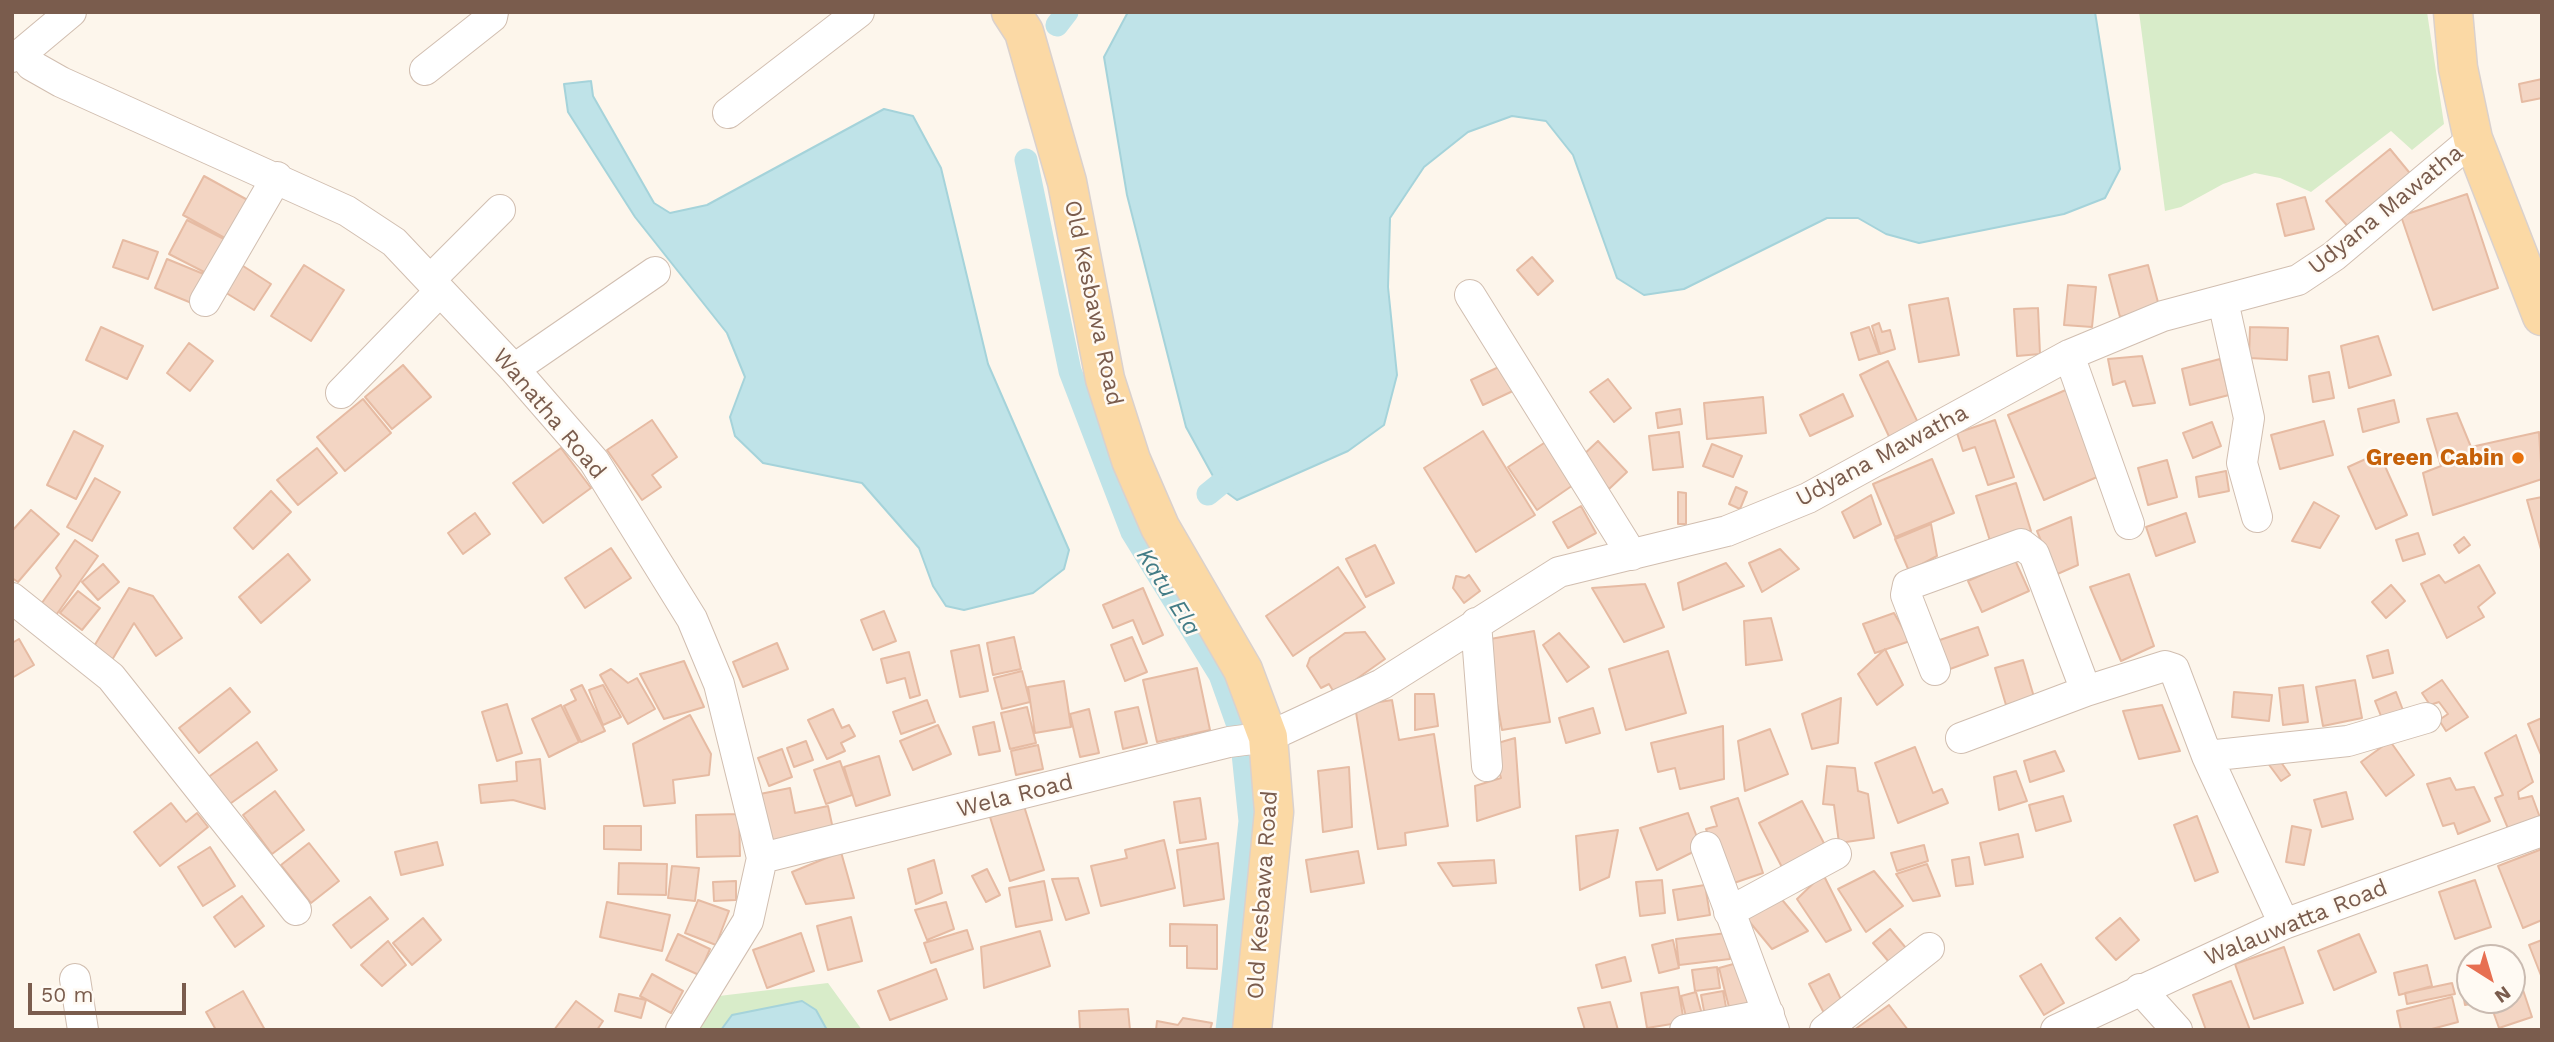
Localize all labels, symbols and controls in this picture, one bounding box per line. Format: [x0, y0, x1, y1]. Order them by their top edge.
street label: Udyana Mawatha [2303, 139, 2469, 281]
street label: Old Kesbawa Road [1058, 198, 1128, 408]
street label: Wanatha Road [486, 343, 612, 485]
street label: Udyana Mawatha [1791, 399, 1973, 513]
place label: Green Cabin [2366, 444, 2504, 472]
marker: Green Cabin [2510, 450, 2526, 466]
water label: Katu Ela [1130, 543, 1206, 641]
street label: Wela Road [954, 768, 1076, 824]
street label: Old Kesbawa Road [1242, 790, 1284, 1000]
street label: Walauwatta Road [2201, 874, 2391, 972]
north arrow [2456, 944, 2526, 1014]
scale bar [32, 968, 189, 1012]
text: N [2490, 981, 2515, 1008]
text: 50 m [41, 982, 93, 1007]

